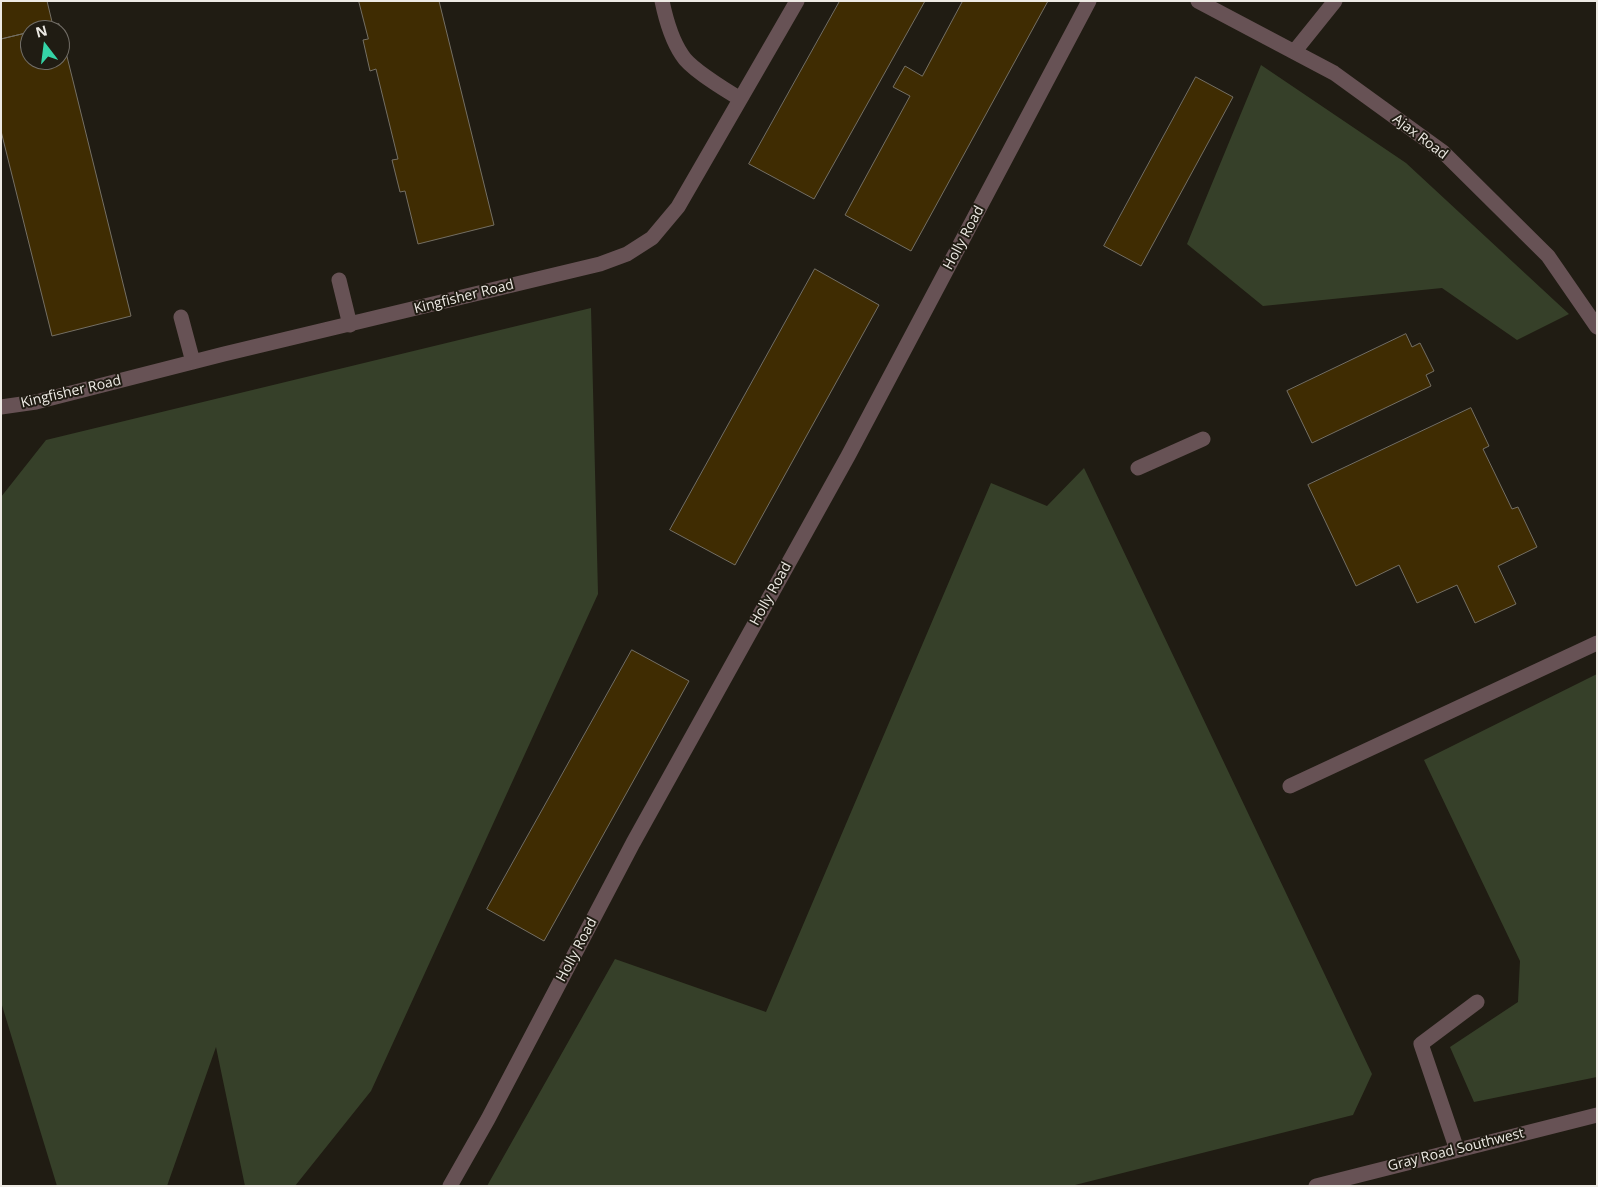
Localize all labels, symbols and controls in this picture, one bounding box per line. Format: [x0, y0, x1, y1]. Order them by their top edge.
north arrow [20, 20, 70, 70]
text: N [33, 20, 49, 42]
street label: Ajax Road [1389, 111, 1451, 163]
street label: Holly Road [940, 203, 988, 273]
street label: Kingfisher Road [412, 276, 516, 318]
street label: Kingfisher Road [19, 372, 123, 412]
street label: Holly Road [747, 559, 795, 629]
street label: Holly Road [553, 915, 601, 985]
street label: Gray Road Southwest [1386, 1125, 1526, 1175]

